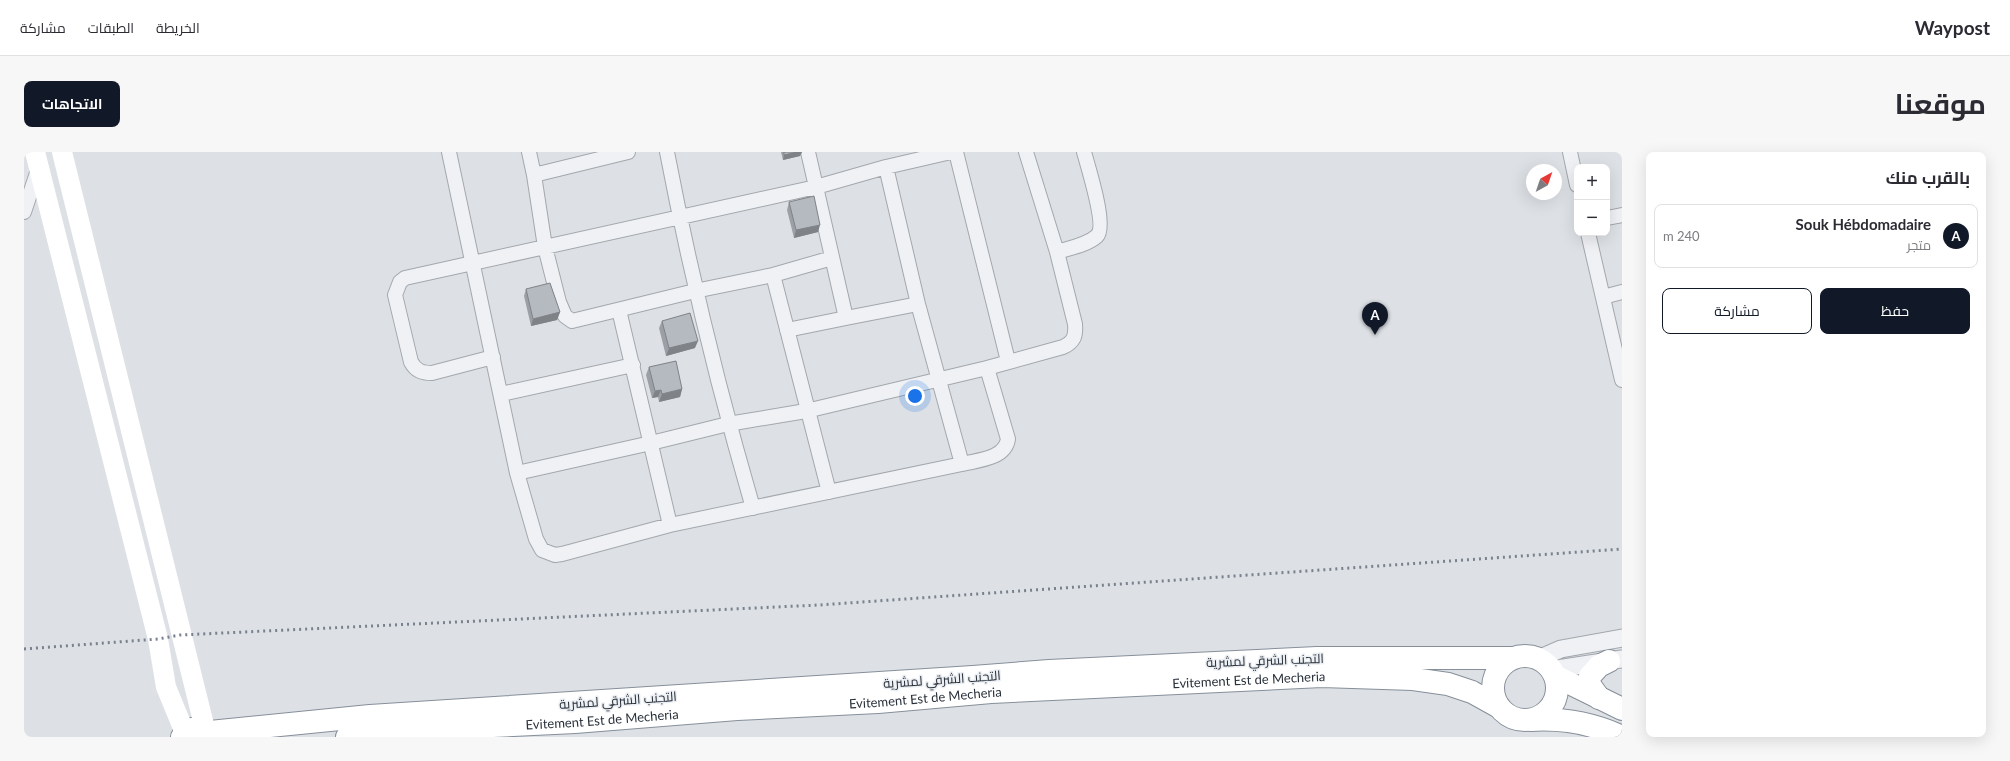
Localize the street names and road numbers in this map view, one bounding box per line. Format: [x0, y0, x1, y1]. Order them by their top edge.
street label: التجنب الشرقي لمشرية [1206, 650, 1324, 673]
street label: التجنب الشرقي لمشرية [883, 667, 1002, 694]
street label: Evitement Est de Mecheria [1172, 668, 1326, 691]
street label: Evitement Est de Mecheria [848, 683, 1002, 711]
street label: التجنب الشرقي لمشرية [559, 688, 678, 715]
street label: Evitement Est de Mecheria [525, 706, 679, 732]

